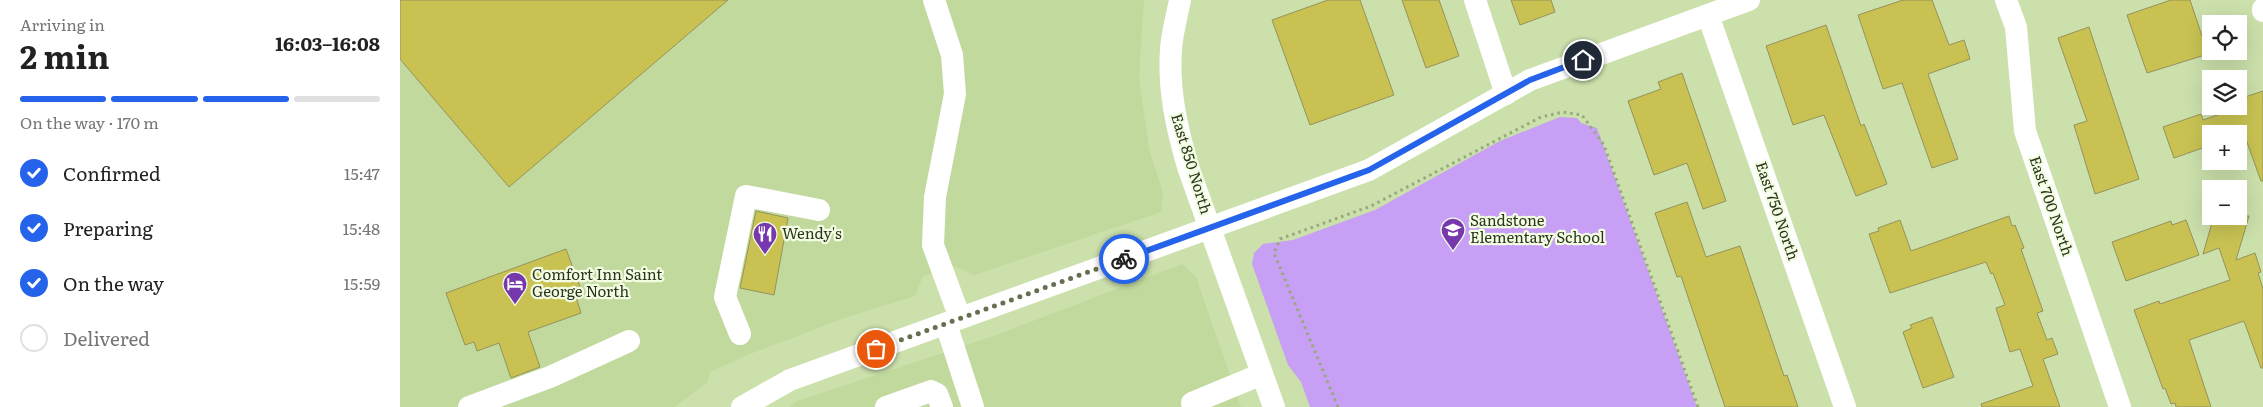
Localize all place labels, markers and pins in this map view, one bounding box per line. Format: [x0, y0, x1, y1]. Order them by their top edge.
pin [1562, 39, 1604, 81]
place label: Sandstone Elementary School [1470, 208, 1605, 248]
school or university icon: Sandstone Elementary School [1440, 217, 1466, 251]
restaurant icon: Wendy's [752, 221, 778, 255]
place label: Wendy's [782, 221, 842, 244]
place label: Comfort Inn Saint George North [532, 262, 662, 302]
hotel icon: Comfort Inn Saint George North [502, 271, 528, 305]
pin [855, 328, 897, 370]

